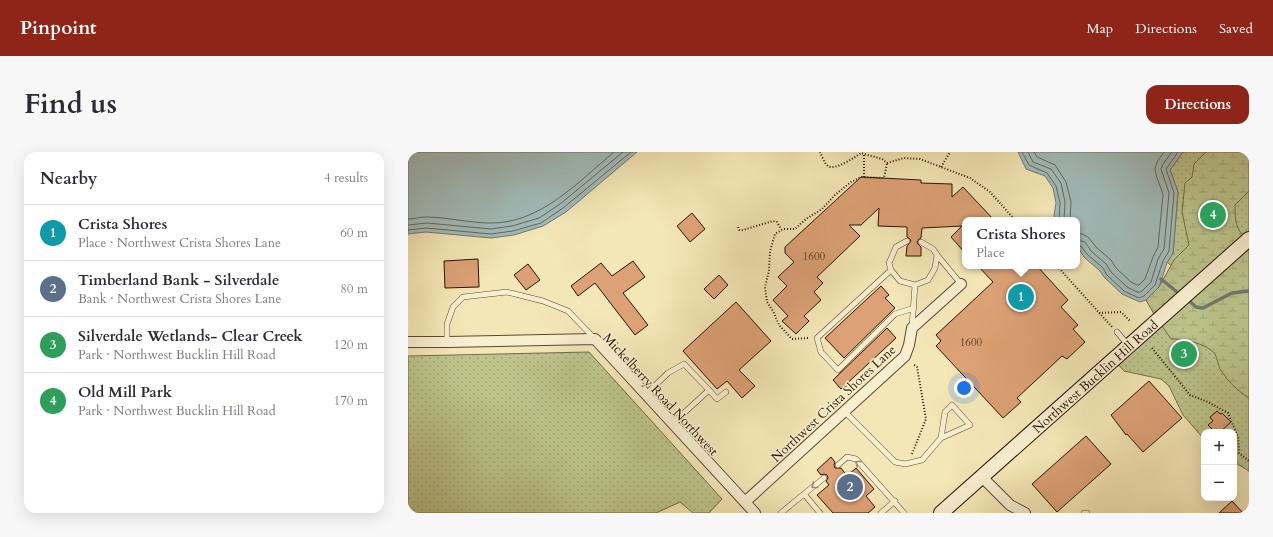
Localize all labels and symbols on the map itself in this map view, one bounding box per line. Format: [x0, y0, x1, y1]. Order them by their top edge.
pin: 4 [1200, 200, 1226, 230]
house number: 1600 [803, 249, 826, 264]
pin: 1 [1008, 282, 1034, 312]
street label: Northwest Bucklin Hill Road [1029, 316, 1162, 438]
street label: Mickelberry Road Northwest [599, 329, 722, 460]
house number: 1600 [960, 335, 983, 350]
pin: 3 [1171, 339, 1197, 369]
street label: Northwest Crista Shores Lane [767, 341, 900, 466]
your location [954, 378, 974, 398]
one-way arrow [856, 461, 863, 468]
pin: 2 [837, 472, 863, 502]
one-way arrow [811, 482, 818, 489]

